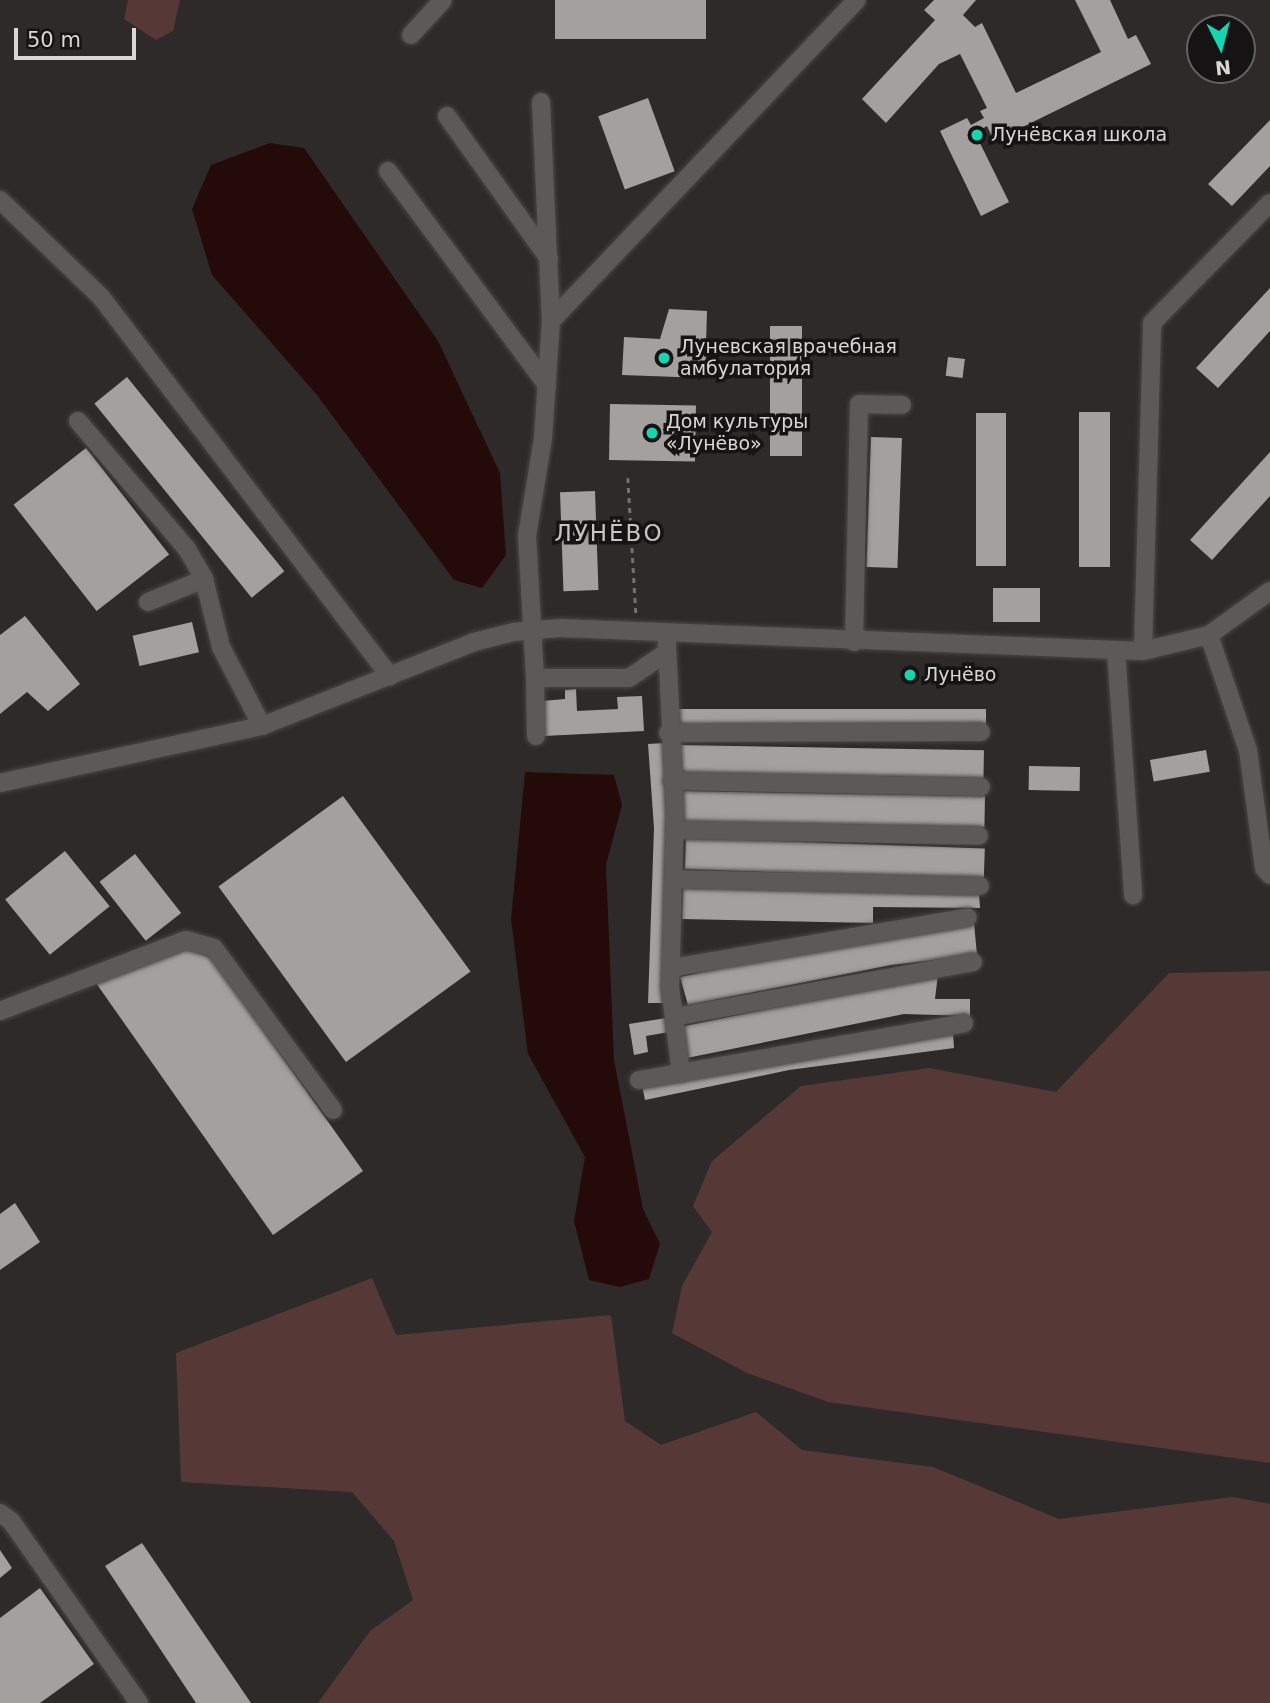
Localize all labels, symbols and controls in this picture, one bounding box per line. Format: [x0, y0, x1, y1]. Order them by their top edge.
scale bar [18, 14, 140, 58]
north arrow [1186, 14, 1256, 84]
text: 50 m [27, 28, 81, 52]
text: N [1214, 56, 1232, 80]
place label: Лунёвская школа [991, 124, 1167, 146]
marker: Лунёвская школа [969, 127, 985, 143]
place label: Луневская врачебная амбулатория [680, 336, 897, 380]
marker: Луневская врачебная амбулатория [654, 348, 674, 368]
place label: Дом культуры «Лунёво» [666, 411, 808, 455]
marker: Дом культуры «Лунёво» [644, 425, 660, 441]
district label: ЛУНЁВО [555, 519, 663, 547]
place label: Лунёво [924, 664, 996, 686]
marker: Лунёво [902, 667, 918, 683]

